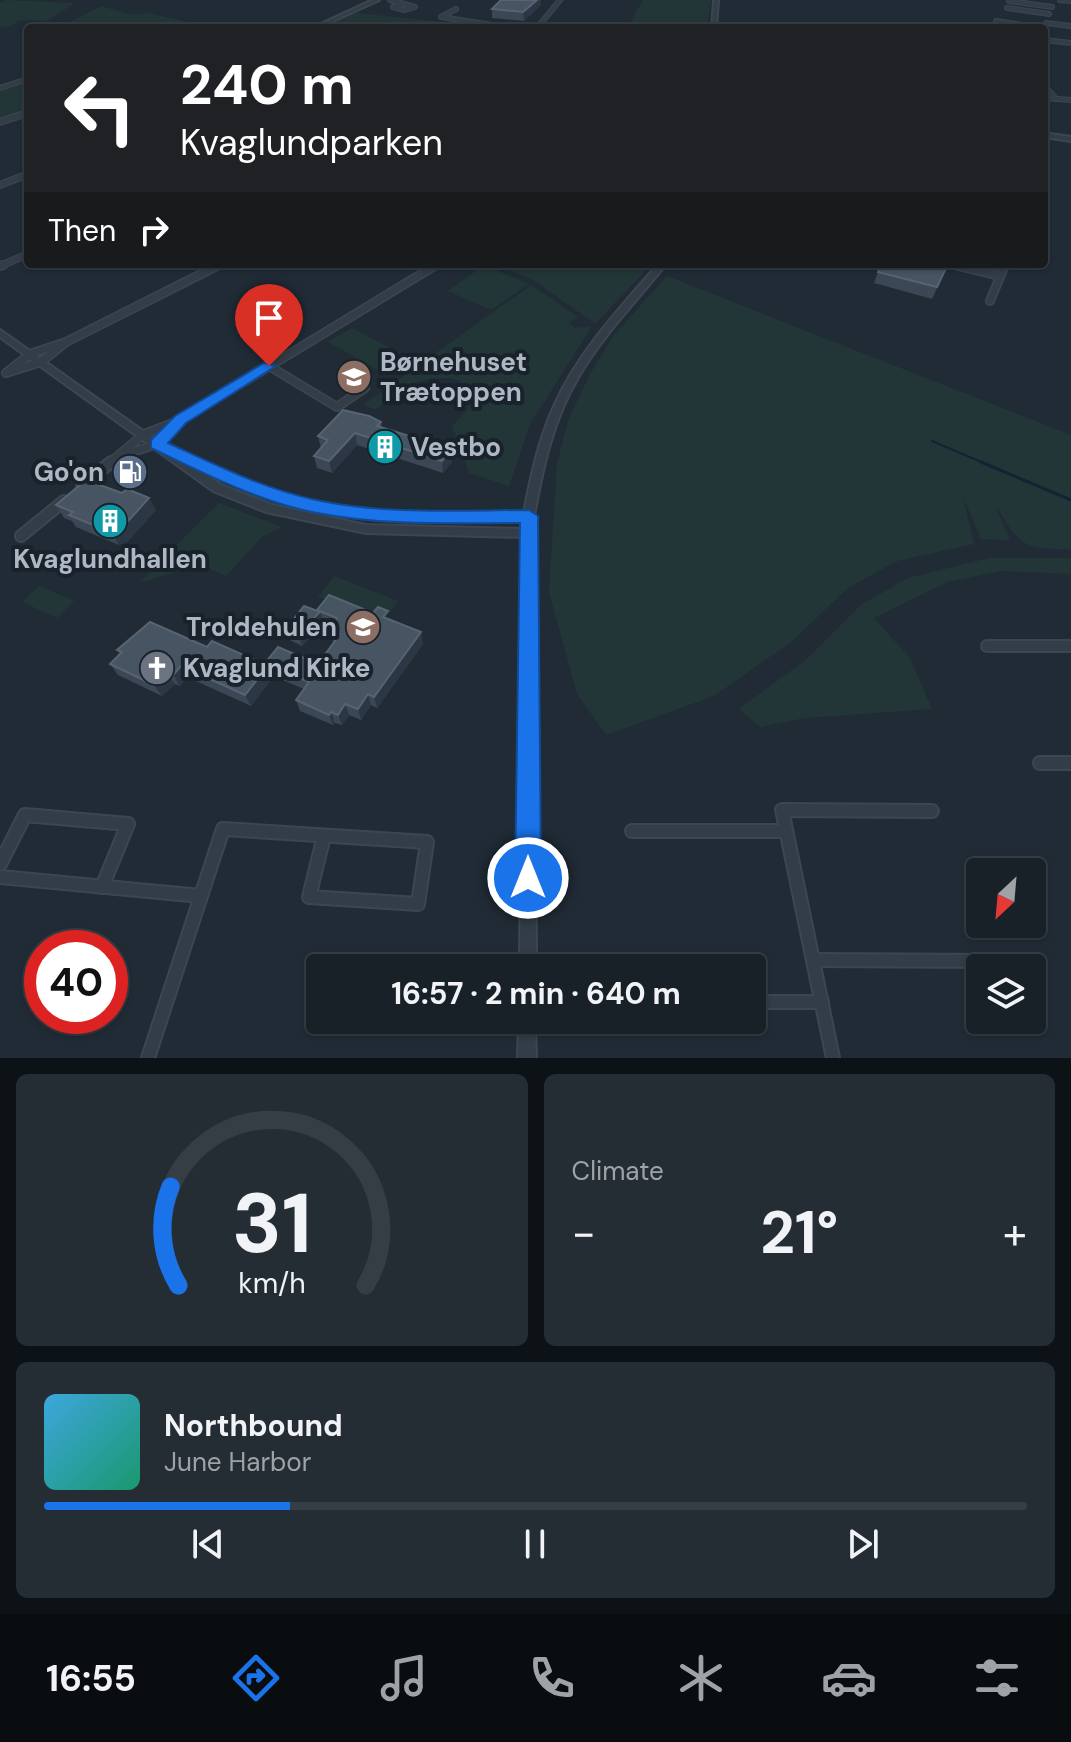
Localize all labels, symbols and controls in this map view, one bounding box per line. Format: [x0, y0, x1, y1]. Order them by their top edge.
text: 240 m [180, 48, 354, 121]
icon: left [48, 56, 152, 160]
text: Kvaglundparken [180, 119, 443, 166]
icon: right [132, 208, 176, 252]
text: Then [48, 211, 116, 250]
pin [235, 284, 303, 366]
icon: arrive [247, 296, 291, 340]
place label: Børnehuset Trætoppen [380, 345, 527, 409]
school or university icon: Børnehuset Trætoppen [335, 358, 373, 396]
building icon: Vestbo [366, 428, 404, 466]
place label: Vestbo [411, 430, 501, 464]
fuel station icon: Go'on [111, 453, 149, 491]
place label: Go'on [34, 455, 104, 489]
building icon: Kvaglundhallen [91, 502, 129, 540]
place label: Kvaglundhallen [13, 542, 207, 576]
school or university icon: Troldehulen [344, 608, 382, 646]
place label: Troldehulen [186, 610, 337, 644]
church icon: Kvaglund Kirke [138, 649, 176, 687]
place label: Kvaglund Kirke [183, 651, 370, 685]
position arrow [486, 836, 570, 920]
north arrow [966, 858, 1046, 938]
map controls [966, 858, 1046, 1034]
speed limit sign: 40 [24, 930, 128, 1034]
button: layers [966, 954, 1046, 1034]
text: 16:57 · 2 min · 640 m [391, 974, 681, 1013]
text: Climate [572, 1154, 664, 1188]
text: 31 [232, 1169, 312, 1278]
text: 21° [760, 1193, 838, 1272]
text: − [572, 1204, 596, 1262]
text: + [1003, 1204, 1027, 1262]
text: km/h [238, 1265, 306, 1302]
text: Northbound [164, 1406, 343, 1445]
text: June Harbor [164, 1445, 311, 1479]
icon: previous [186, 1522, 230, 1566]
icon: pause [513, 1522, 557, 1566]
icon: next [841, 1522, 885, 1566]
icon: directions [228, 1650, 284, 1706]
icon: music [376, 1650, 432, 1706]
icon: phone [524, 1650, 580, 1706]
icon: climate [673, 1650, 729, 1706]
icon: car [821, 1650, 877, 1706]
icon: filters [969, 1650, 1025, 1706]
text: 16:55 [46, 1655, 136, 1702]

